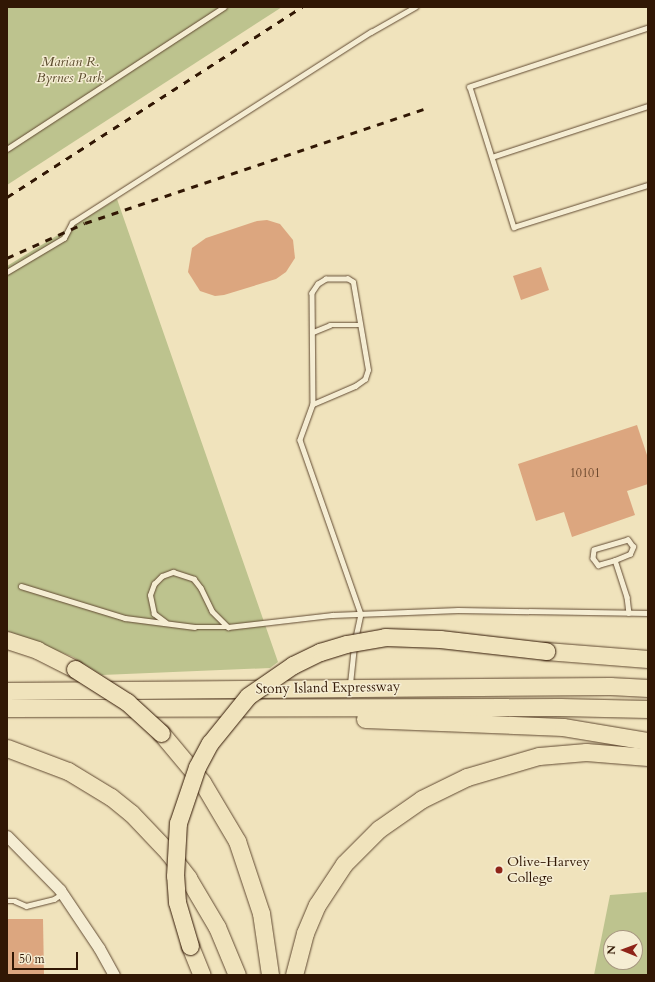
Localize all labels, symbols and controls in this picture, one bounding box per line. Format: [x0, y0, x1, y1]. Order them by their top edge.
park label: Marian R. Byrnes Park [36, 54, 104, 86]
house number: 10101 [570, 467, 600, 481]
street label: Stony Island Expressway [255, 678, 401, 698]
place label: Olive-Harvey College [507, 854, 590, 886]
marker: Olive-Harvey College [494, 865, 504, 875]
north arrow [603, 930, 643, 970]
scale bar [14, 944, 80, 970]
text: N [604, 945, 619, 955]
text: 50 m [19, 951, 45, 967]

